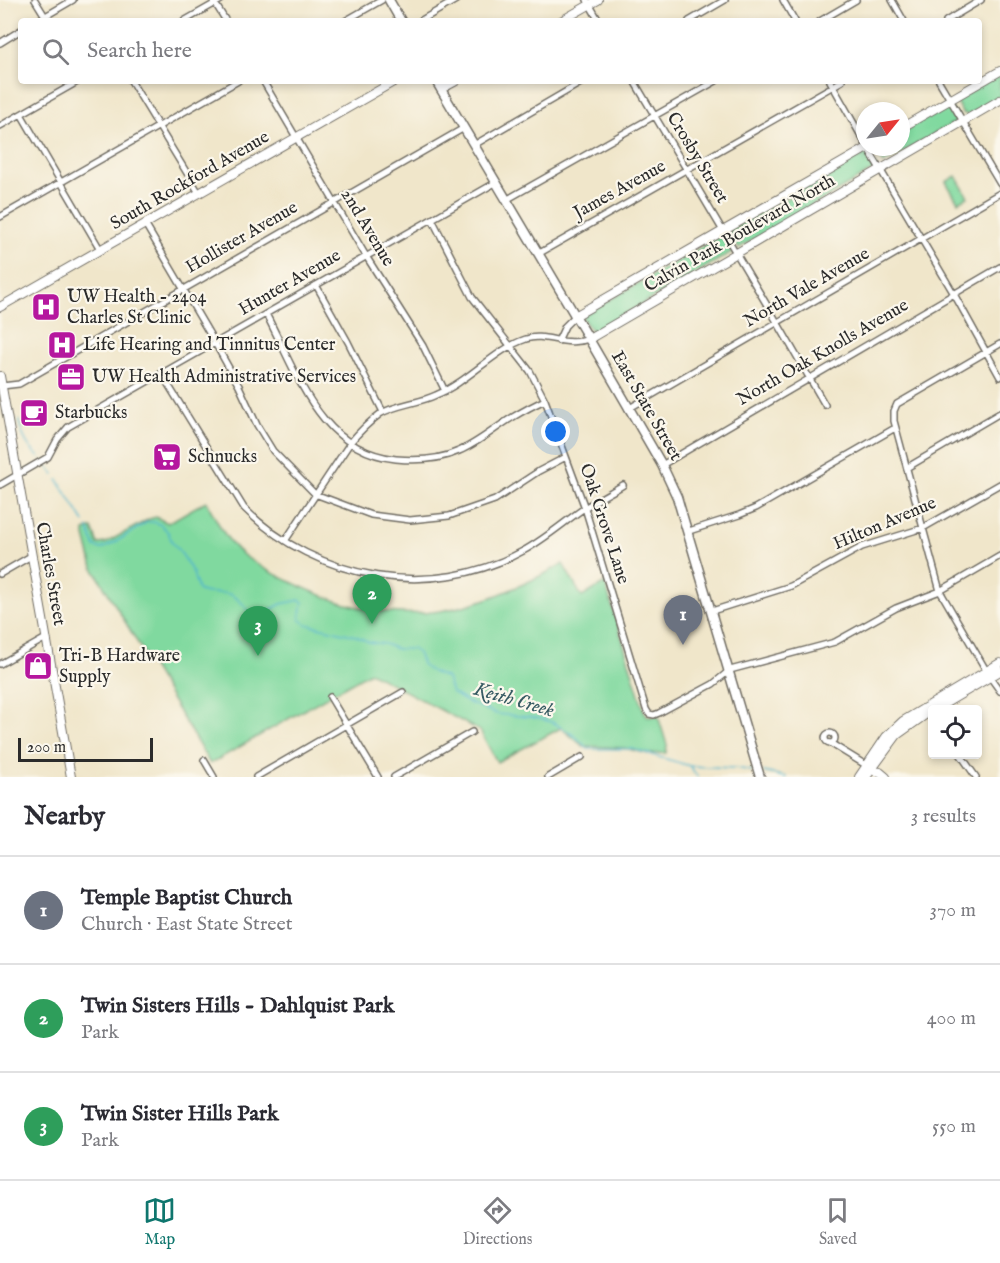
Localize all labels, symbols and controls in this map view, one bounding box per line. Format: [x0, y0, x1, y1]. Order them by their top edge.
search box [18, 18, 982, 84]
icon: search [39, 35, 72, 68]
text: Search here [87, 37, 192, 65]
north arrow [856, 102, 910, 156]
street label: Crosby Street [661, 108, 733, 208]
street label: South Rockford Avenue [106, 126, 274, 236]
street label: James Avenue [568, 155, 670, 226]
street label: Calvin Park Boulevard North [640, 170, 840, 298]
street label: 2nd Avenue [335, 185, 399, 271]
street label: Hollister Avenue [182, 197, 302, 279]
street label: North Vale Avenue [740, 243, 874, 333]
street label: Hunter Avenue [235, 245, 345, 321]
place label: UW Health - 2404 Charles St Clinic [67, 286, 207, 330]
hospital icon: UW Health - 2404 Charles St Clinic [30, 291, 62, 323]
street label: North Oak Knolls Avenue [733, 294, 913, 412]
hospital icon: Life Hearing and Tinnitus Center [46, 329, 78, 361]
place label: Life Hearing and Tinnitus Center [83, 334, 336, 357]
street label: East State Street [605, 347, 687, 465]
office icon: UW Health Administrative Services [55, 361, 87, 393]
place label: UW Health Administrative Services [92, 366, 356, 389]
cafe icon: Starbucks [18, 397, 50, 429]
place label: Starbucks [55, 402, 127, 425]
your location [541, 417, 570, 446]
supermarket icon: Schnucks [151, 441, 183, 473]
place label: Schnucks [188, 446, 257, 469]
street label: Oak Grove Lane [574, 461, 634, 587]
street label: Hilton Avenue [830, 492, 940, 556]
street label: Charles Street [30, 520, 70, 628]
pin: 2 [352, 574, 392, 624]
pin: 1 [664, 596, 702, 645]
pin: 3 [238, 606, 278, 656]
place label: Tri-B Hardware Supply [59, 645, 180, 689]
shop icon: Tri-B Hardware Supply [22, 650, 54, 682]
water label: Keith Creek [470, 676, 557, 723]
map controls [928, 705, 982, 759]
button: locate [928, 705, 982, 759]
scale bar [18, 735, 153, 762]
text: 200 m [27, 738, 66, 758]
text: Nearby [24, 800, 105, 833]
text: 3 results [911, 804, 976, 829]
text: Temple Baptist Church [81, 884, 292, 912]
text: 1 [40, 898, 47, 923]
text: 370 m [930, 898, 976, 923]
text: Church · East State Street [81, 912, 293, 937]
text: Twin Sisters Hills - Dahlquist Park [81, 992, 395, 1020]
text: 2 [39, 1006, 48, 1031]
text: 400 m [927, 1006, 976, 1031]
text: Park [81, 1020, 119, 1045]
text: Twin Sister Hills Park [81, 1100, 279, 1128]
text: 3 [40, 1114, 47, 1139]
text: 550 m [932, 1114, 976, 1139]
text: Park [81, 1128, 119, 1153]
tab: Map [143, 1194, 176, 1250]
tab: Directions [463, 1194, 532, 1250]
tab: Saved [819, 1194, 857, 1250]

